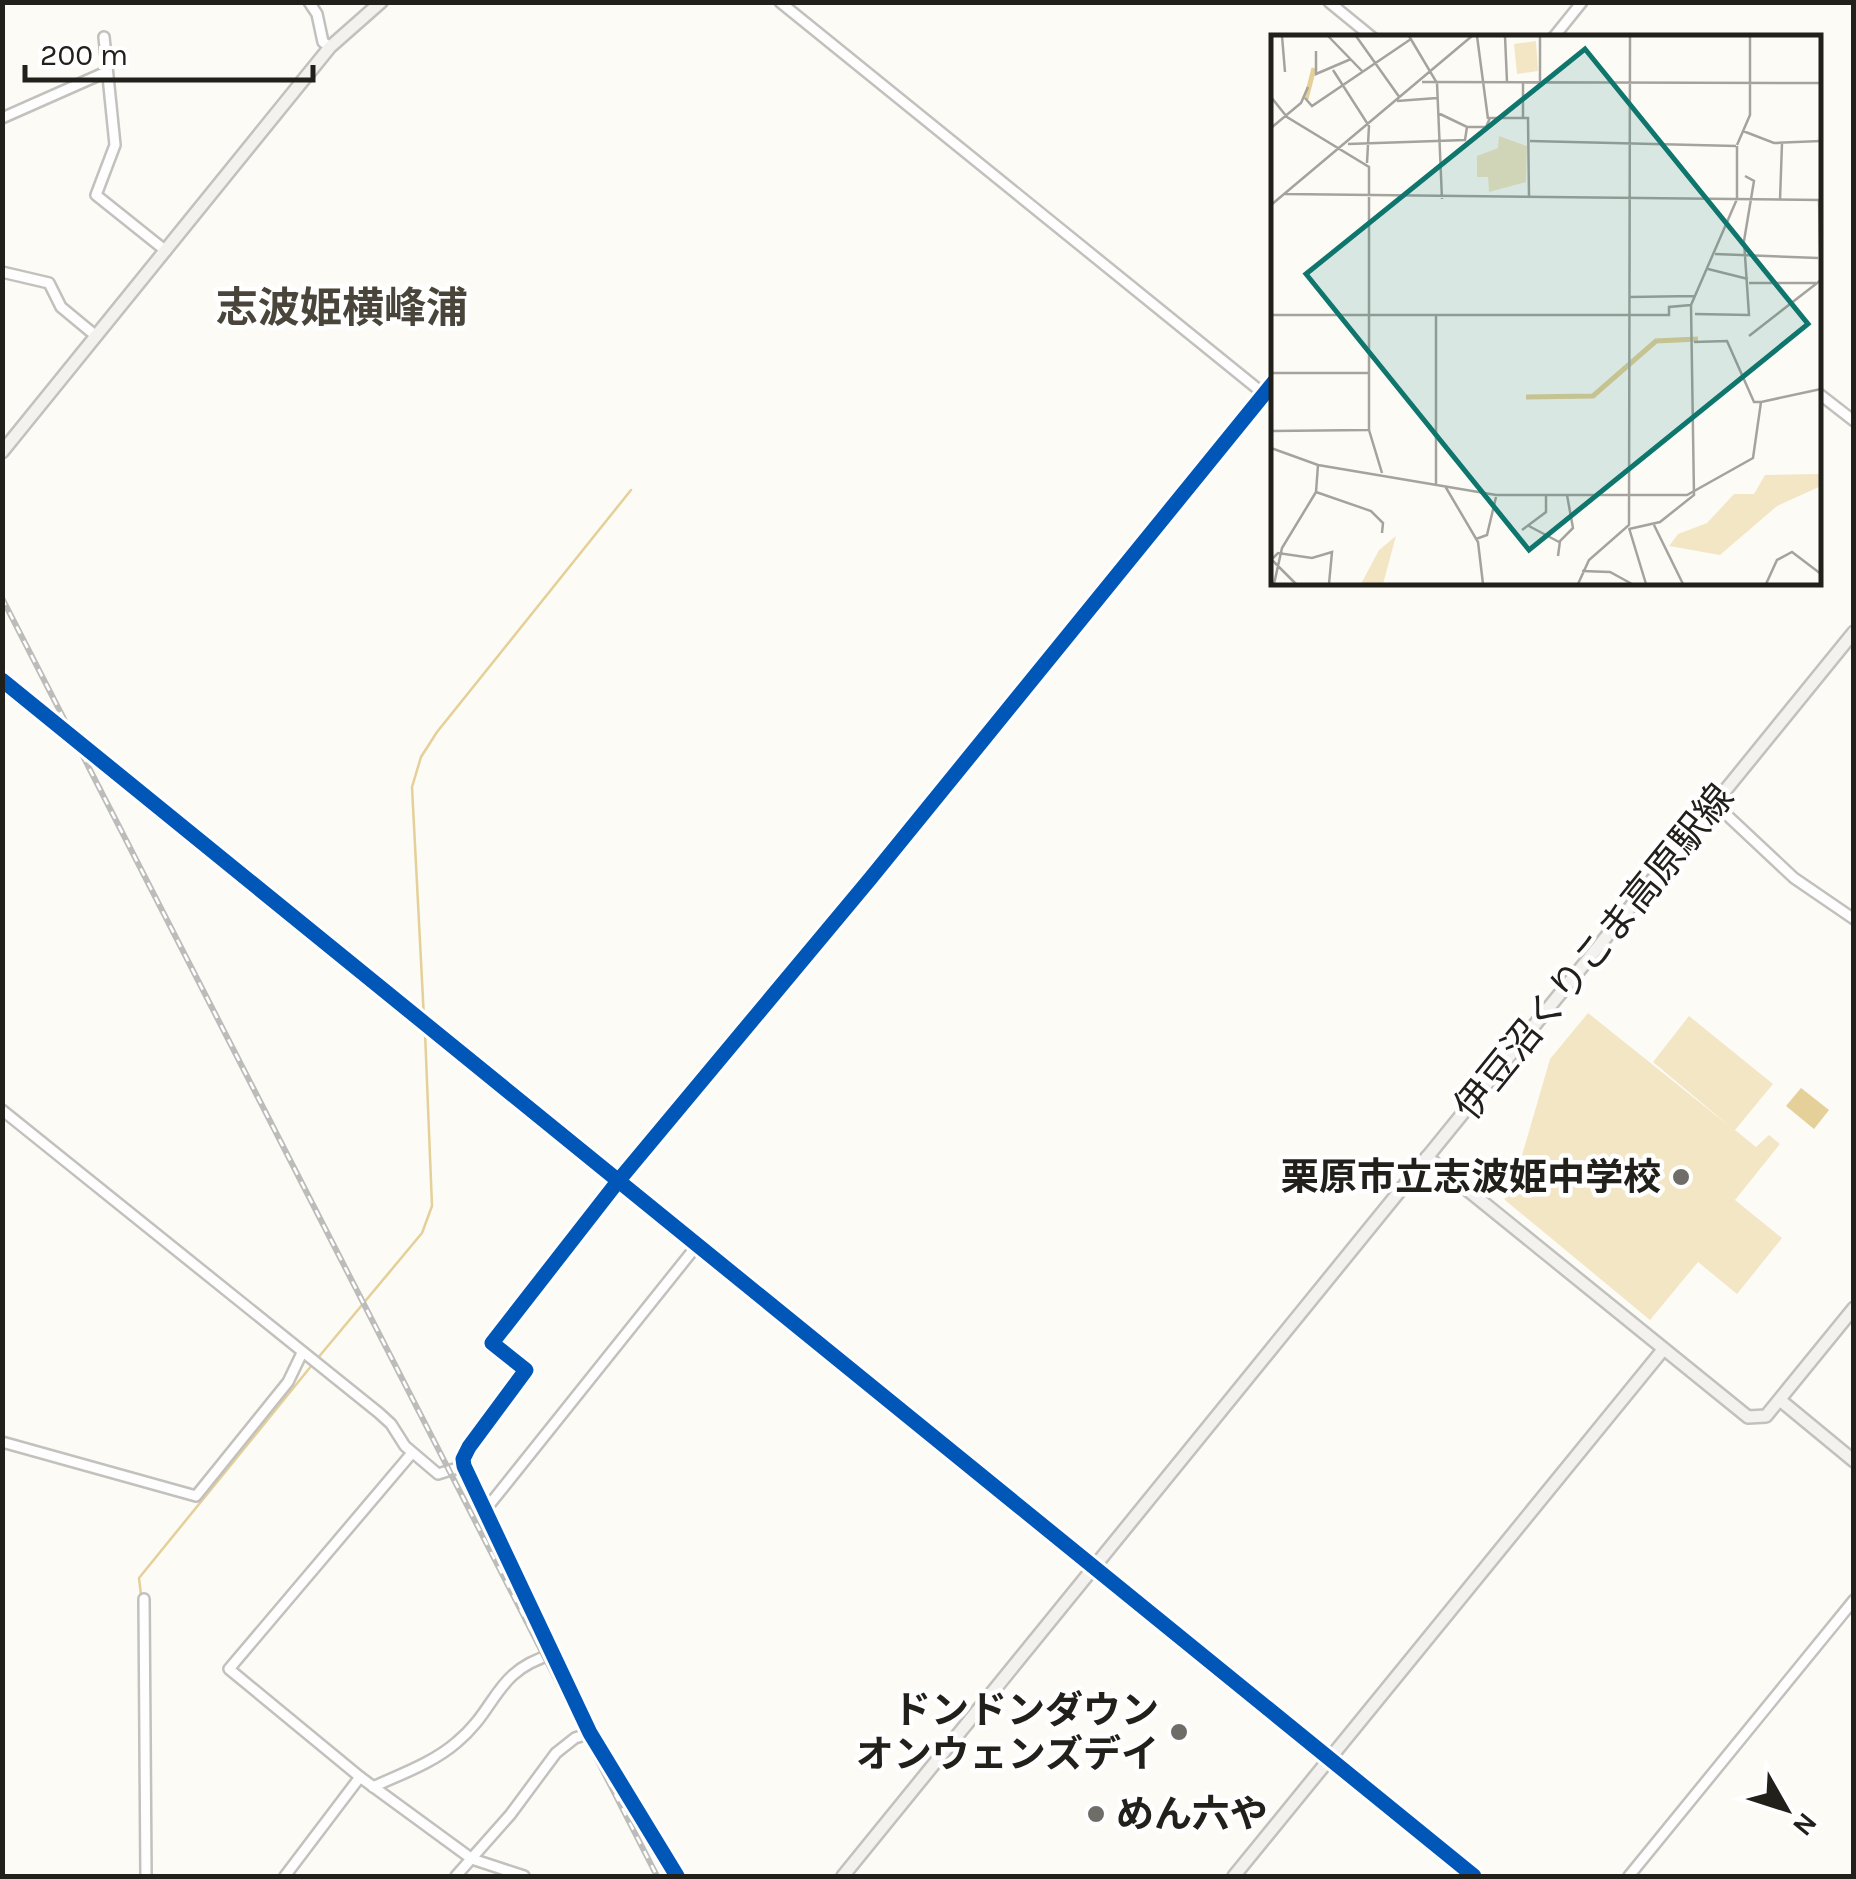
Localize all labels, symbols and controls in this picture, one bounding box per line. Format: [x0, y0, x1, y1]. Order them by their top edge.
scale bar [25, 20, 312, 82]
inset map [1271, 35, 1821, 585]
text: 200 m [40, 37, 128, 73]
district label: 志波姫横峰浦 [216, 283, 468, 333]
street label: 伊豆沼くりこま高原駅線 [1445, 775, 1743, 1129]
place label: 栗原市立志波姫中学校 [1281, 1155, 1661, 1200]
marker: 栗原市立志波姫中学校 [1670, 1166, 1692, 1188]
place label: ドンドンダウン オンウェンズデイ [856, 1688, 1159, 1777]
marker: ドンドンダウン オンウェンズデイ [1168, 1721, 1190, 1743]
north arrow [1736, 1759, 1836, 1859]
place label: めん六や [1116, 1792, 1268, 1837]
marker: めん六や [1085, 1803, 1107, 1825]
text: N [1786, 1806, 1824, 1843]

